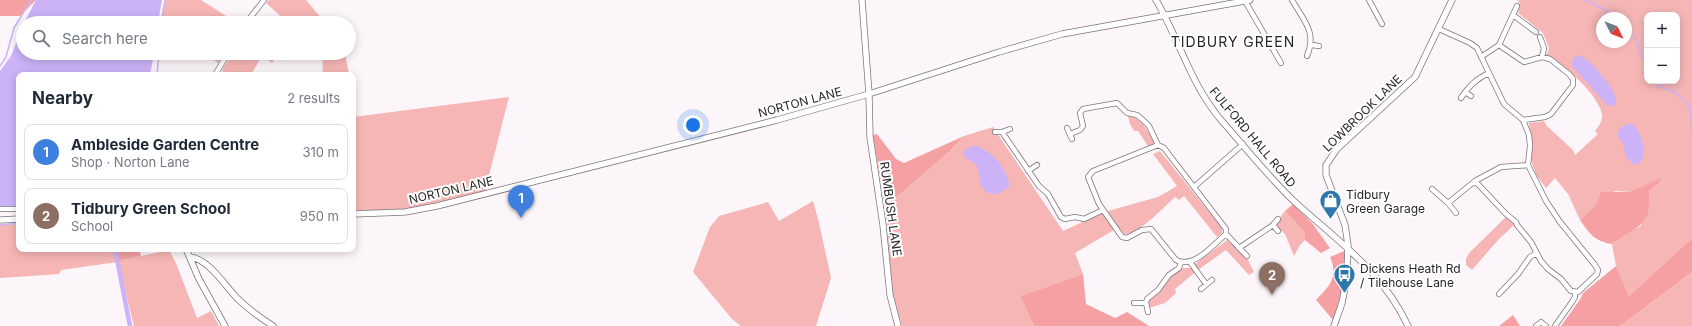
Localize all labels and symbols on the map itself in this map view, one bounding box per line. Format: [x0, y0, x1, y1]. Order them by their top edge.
north arrow [1596, 12, 1632, 48]
district label: TIDBURY GREEN [1171, 33, 1295, 50]
street label: LOWBROOK LANE [1319, 71, 1405, 155]
street label: NORTON LANE [756, 84, 844, 120]
street label: FULFORD HALL ROAD [1207, 84, 1299, 190]
your location [683, 115, 703, 135]
street label: RUMBUSH LANE [877, 161, 905, 257]
street label: NORTON LANE [407, 173, 495, 207]
pin: 1 [508, 185, 534, 218]
place label: Tidbury Green Garage [1346, 187, 1425, 216]
shop icon: Tidbury Green Garage [1318, 188, 1344, 221]
place label: Dickens Heath Rd / Tilehouse Lane [1360, 261, 1461, 290]
pin: 2 [1259, 262, 1285, 295]
bus stop icon: Dickens Heath Rd / Tilehouse Lane [1332, 262, 1358, 295]

